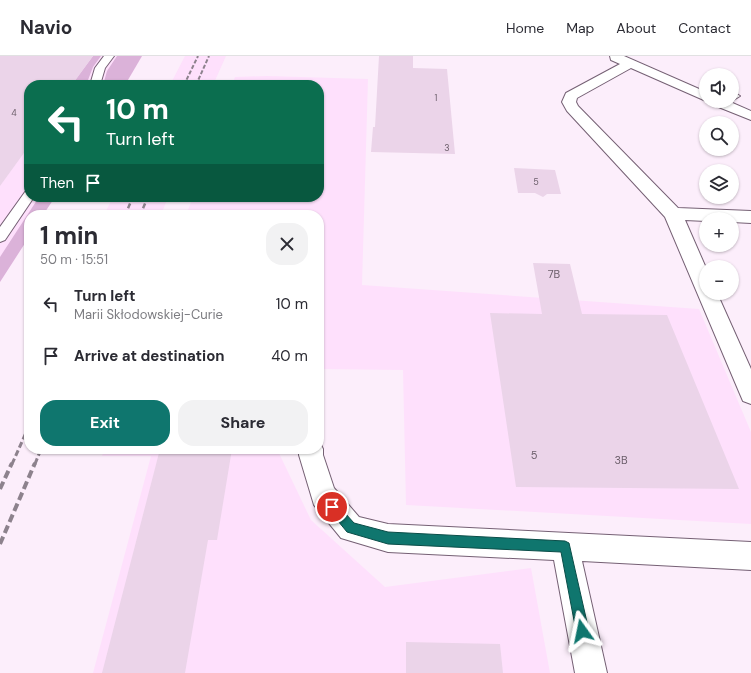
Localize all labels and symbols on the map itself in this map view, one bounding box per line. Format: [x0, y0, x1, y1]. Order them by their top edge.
house number: 1 [435, 92, 438, 104]
house number: 4 [11, 107, 17, 119]
house number: 3 [444, 142, 450, 154]
house number: 5 [533, 176, 539, 188]
house number: 7B [548, 267, 561, 281]
house number: 5 [531, 448, 538, 462]
house number: 3B [614, 453, 628, 467]
pin [315, 490, 349, 524]
position arrow [561, 610, 603, 652]

